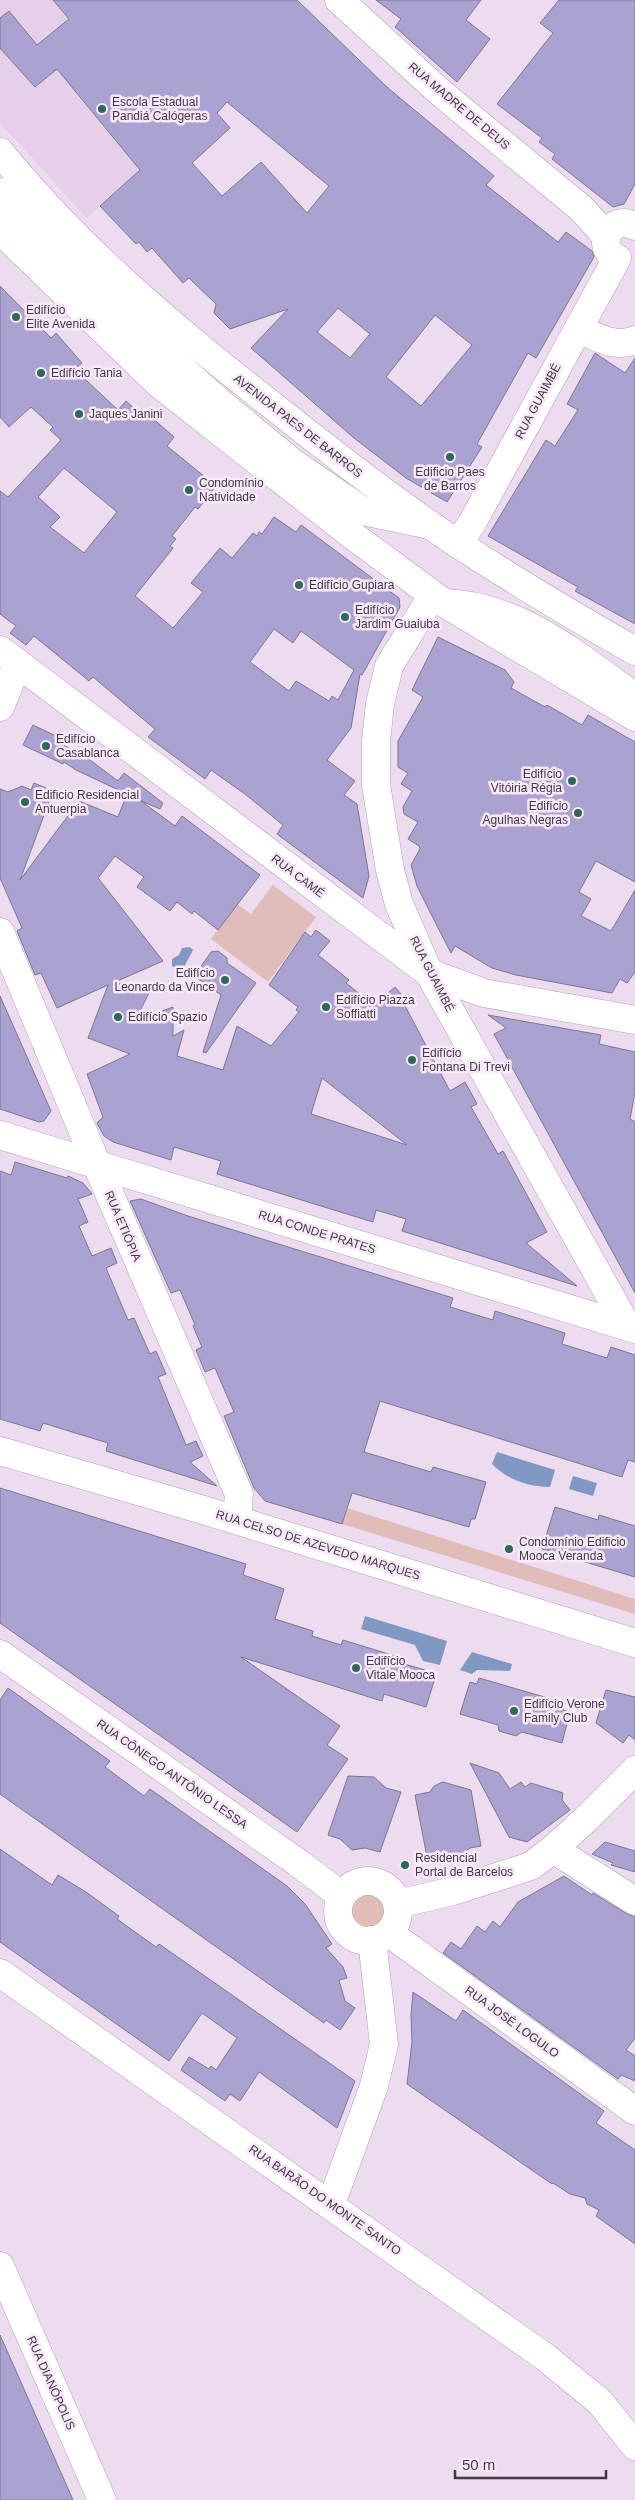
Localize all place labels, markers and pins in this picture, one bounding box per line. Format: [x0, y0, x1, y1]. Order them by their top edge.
place label: Escola Estadual Pandiá Calógeras [112, 95, 207, 123]
marker: Escola Estadual Pandiá Calógeras [96, 103, 108, 115]
place label: Edifício Elite Avenida [26, 303, 95, 331]
marker: Edifício Elite Avenida [10, 311, 22, 323]
place label: Edifício Tania [51, 366, 122, 380]
marker: Edifício Tania [35, 367, 47, 379]
place label: Jaques Janini [89, 407, 162, 421]
marker: Jaques Janini [73, 408, 85, 420]
marker: Edificio Paes de Barros [444, 451, 456, 463]
place label: Edificio Paes de Barros [415, 465, 485, 493]
place label: Condomínio Natividade [199, 476, 264, 504]
marker: Condomínio Natividade [183, 484, 195, 496]
place label: Edifício Gupiara [309, 578, 395, 592]
marker: Edifício Gupiara [293, 579, 305, 591]
place label: Edifício Jardim Guaiuba [355, 603, 440, 631]
marker: Edifício Jardim Guaiuba [339, 611, 351, 623]
place label: Edifício Casablanca [56, 732, 120, 760]
marker: Edifício Casablanca [40, 740, 52, 752]
place label: Edifício Vitóiria Régia [491, 767, 562, 795]
marker: Edifício Vitóiria Régia [566, 775, 578, 787]
place label: Edificio Residencial Antuerpia [35, 788, 139, 816]
marker: Edificio Residencial Antuerpia [19, 796, 31, 808]
place label: Edifício Agulhas Negras [483, 799, 568, 827]
marker: Edifício Agulhas Negras [572, 807, 584, 819]
place label: Edifício Leonardo da Vince [114, 966, 215, 994]
marker: Edifício Leonardo da Vince [219, 974, 231, 986]
place label: Edifício Piazza Soffiatti [336, 993, 415, 1021]
marker: Edifício Piazza Soffiatti [320, 1001, 332, 1013]
place label: Edifício Spazio [128, 1010, 208, 1024]
marker: Edifício Spazio [112, 1011, 124, 1023]
place label: Edifício Fontana Di Trevi [422, 1046, 510, 1074]
marker: Edifício Fontana Di Trevi [406, 1054, 418, 1066]
place label: Condomínio Edificio Mooca Veranda [519, 1535, 626, 1563]
marker: Condomínio Edificio Mooca Veranda [503, 1543, 515, 1555]
place label: Edifício Vitale Mooca [366, 1654, 435, 1682]
marker: Edifício Vitale Mooca [350, 1662, 362, 1674]
place label: Edifício Verone Family Club [524, 1697, 605, 1725]
marker: Edifício Verone Family Club [508, 1705, 520, 1717]
place label: Residencial Portal de Barcelos [415, 1851, 513, 1879]
marker: Residencial Portal de Barcelos [399, 1859, 411, 1871]

